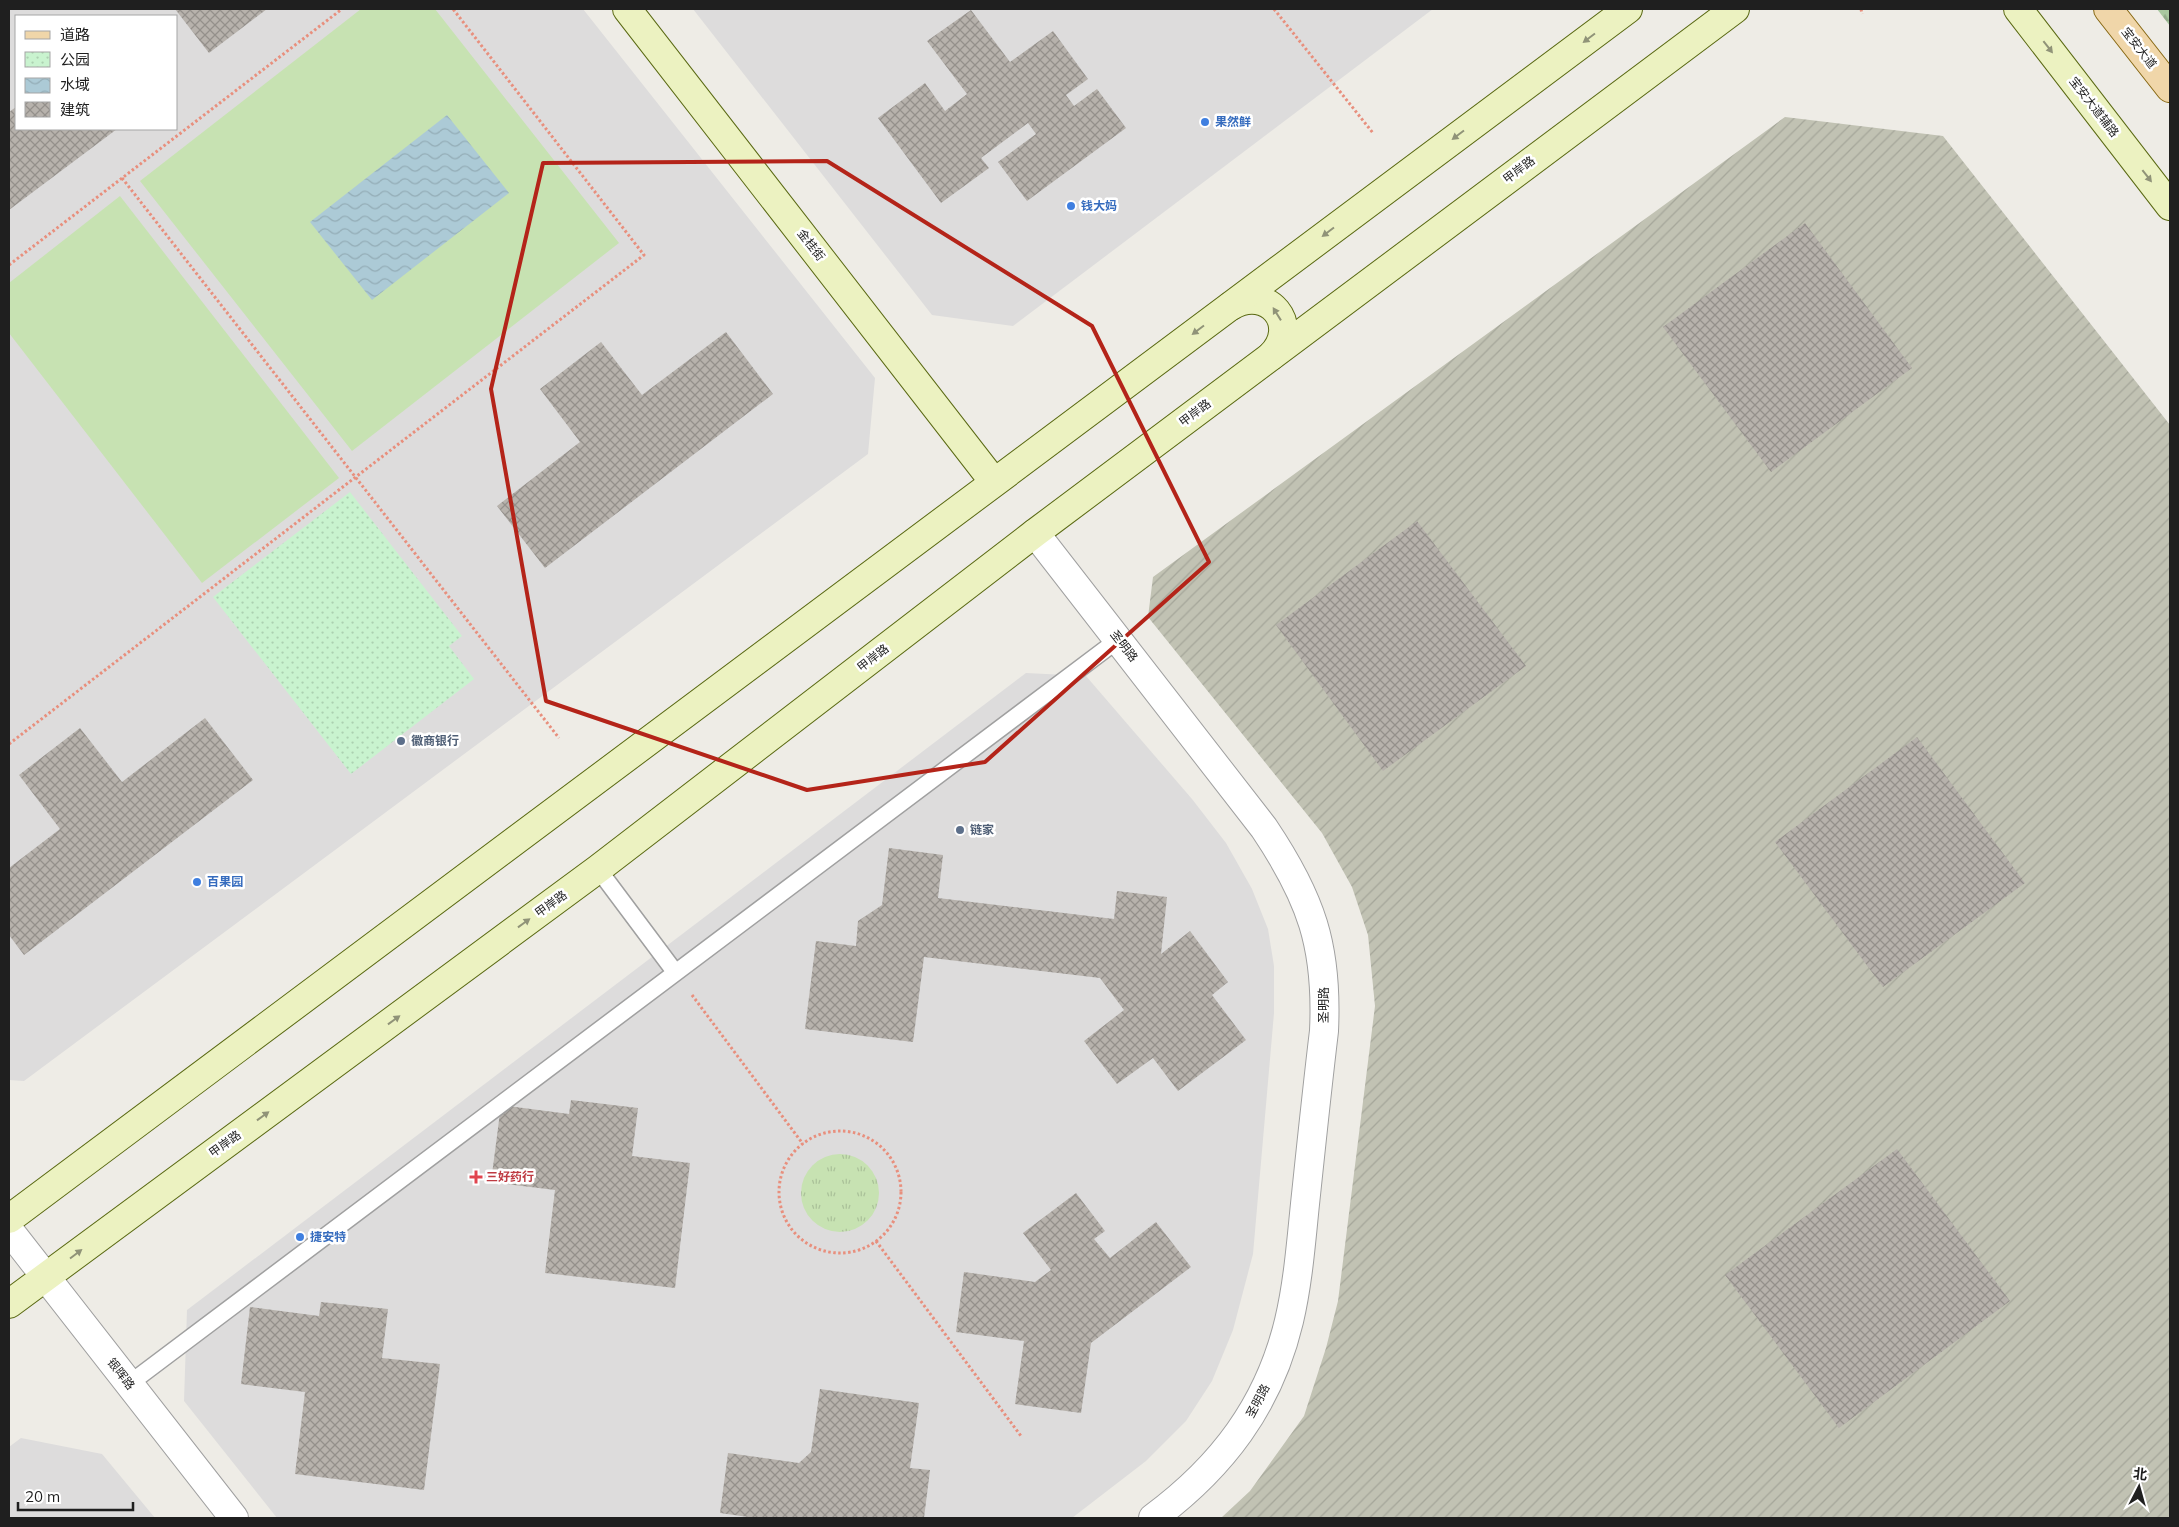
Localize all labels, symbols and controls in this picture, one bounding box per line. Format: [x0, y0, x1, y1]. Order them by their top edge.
legend [15, 15, 178, 130]
street label: 宝安大道 [2119, 24, 2160, 71]
text: 道路 [60, 25, 90, 44]
one-way arrow [1582, 33, 1596, 43]
one-way arrow [2043, 40, 2053, 54]
text: 公园 [60, 50, 90, 69]
street label: 宝安大道辅路 [2066, 74, 2122, 140]
text: 水域 [60, 75, 90, 94]
text: 建筑 [60, 100, 90, 119]
place label: 果然鲜 [1215, 114, 1251, 129]
marker: 果然鲜 [1199, 116, 1211, 128]
one-way arrow [1451, 130, 1465, 140]
street label: 甲岸路 [1500, 153, 1538, 186]
one-way arrow [2142, 169, 2153, 182]
place label: 钱大妈 [1081, 198, 1117, 213]
marker: 钱大妈 [1065, 200, 1077, 212]
street label: 金桂街 [794, 226, 828, 263]
one-way arrow [1322, 227, 1335, 238]
one-way arrow [1273, 307, 1282, 321]
one-way arrow [1192, 324, 1205, 335]
street label: 甲岸路 [1176, 396, 1214, 429]
street label: 圣明路 [1107, 627, 1141, 664]
street label: 甲岸路 [854, 641, 891, 675]
place label: 徽商银行 [411, 733, 459, 748]
marker: 徽商银行 [395, 735, 407, 747]
place label: 链家 [970, 822, 994, 837]
marker: 链家 [954, 824, 966, 836]
place label: 百果园 [207, 874, 243, 889]
marker: 百果园 [191, 876, 203, 888]
street label: 甲岸路 [532, 887, 570, 920]
one-way arrow [518, 918, 531, 928]
street label: 圣明路 [1316, 987, 1331, 1023]
one-way arrow [387, 1014, 400, 1025]
one-way arrow [256, 1111, 270, 1121]
street label: 甲岸路 [206, 1127, 244, 1160]
place label: 三好药行 [486, 1169, 534, 1184]
marker: 三好药行 [470, 1171, 482, 1183]
place label: 捷安特 [310, 1229, 346, 1244]
marker: 捷安特 [294, 1231, 306, 1243]
one-way arrow [69, 1249, 83, 1259]
street label: 银晖路 [104, 1355, 138, 1392]
street label: 圣明路 [1242, 1381, 1273, 1420]
north arrow [2114, 1462, 2164, 1512]
text: 北 [2132, 1464, 2148, 1484]
scale bar [18, 1480, 132, 1512]
text: 20 m [25, 1487, 60, 1506]

